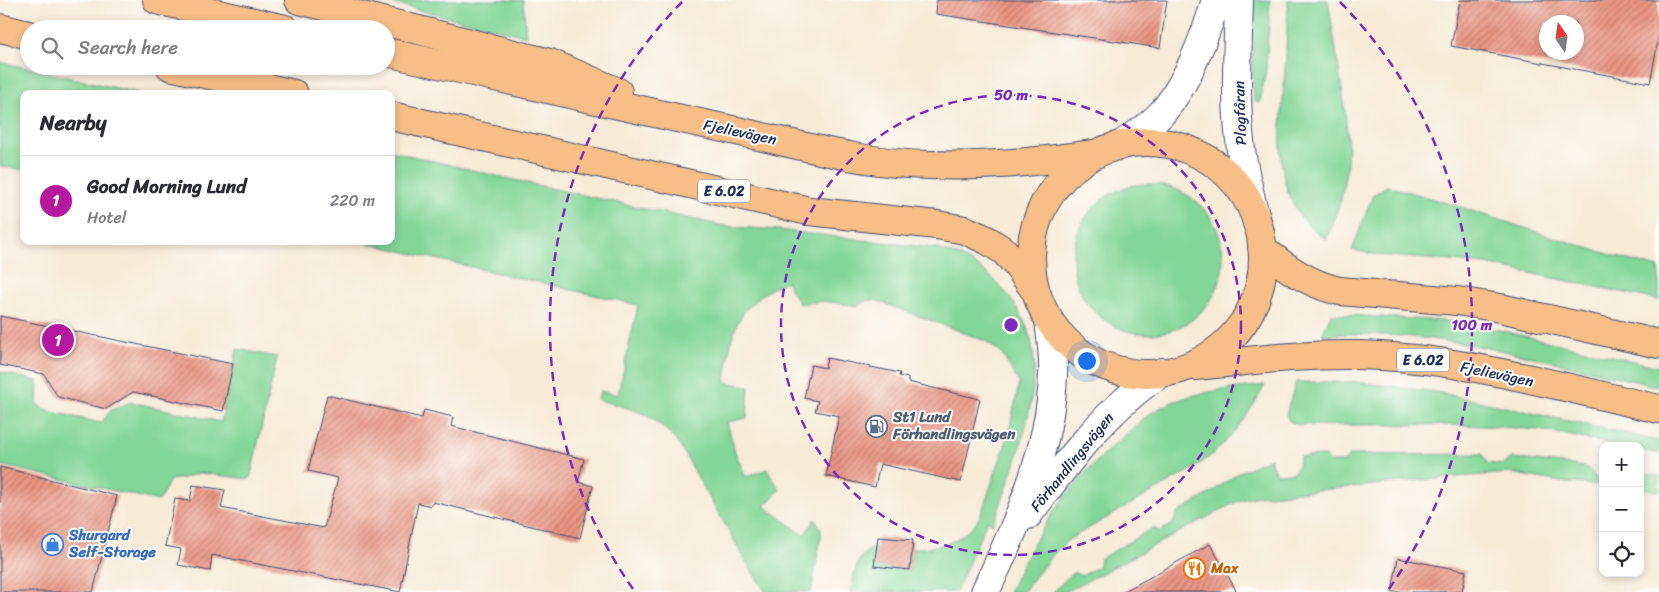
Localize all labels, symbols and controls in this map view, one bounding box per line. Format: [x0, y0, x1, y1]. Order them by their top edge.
north arrow [1539, 15, 1584, 60]
search box [20, 20, 395, 75]
text: Search here [78, 31, 178, 64]
icon: search [38, 34, 66, 62]
street label: Plogfåran [1226, 80, 1254, 146]
text: 50 m [994, 82, 1029, 108]
text: Nearby [40, 104, 106, 142]
street label: Fjelievägen [701, 112, 779, 152]
text: Good Morning Lund [87, 170, 246, 203]
road number: E 6.02 [698, 180, 750, 202]
text: 1 [53, 186, 59, 215]
text: 220 m [330, 186, 375, 215]
text: Hotel [87, 203, 126, 232]
text: 100 m [1452, 312, 1493, 338]
centre of rings [1002, 316, 1020, 334]
pin: 1 [42, 321, 74, 359]
your location [1074, 348, 1100, 374]
road number: E 6.02 [1397, 348, 1449, 372]
street label: Fjelievägen [1458, 354, 1536, 394]
place label: St1 Lund Förhandlingsvägen [892, 404, 1016, 447]
street label: Förhandlingsvägen [1023, 406, 1121, 518]
fuel station icon: St1 Lund Förhandlingsvägen [865, 414, 889, 438]
map controls [1599, 442, 1644, 577]
button: + [1599, 442, 1644, 487]
button: − [1599, 487, 1644, 532]
place label: Shurgard Self-Storage [68, 522, 156, 565]
shop icon: Shurgard Self-Storage [41, 532, 65, 556]
button: locate [1599, 532, 1644, 577]
place label: Max [1210, 555, 1239, 581]
restaurant icon: Max [1183, 556, 1207, 580]

